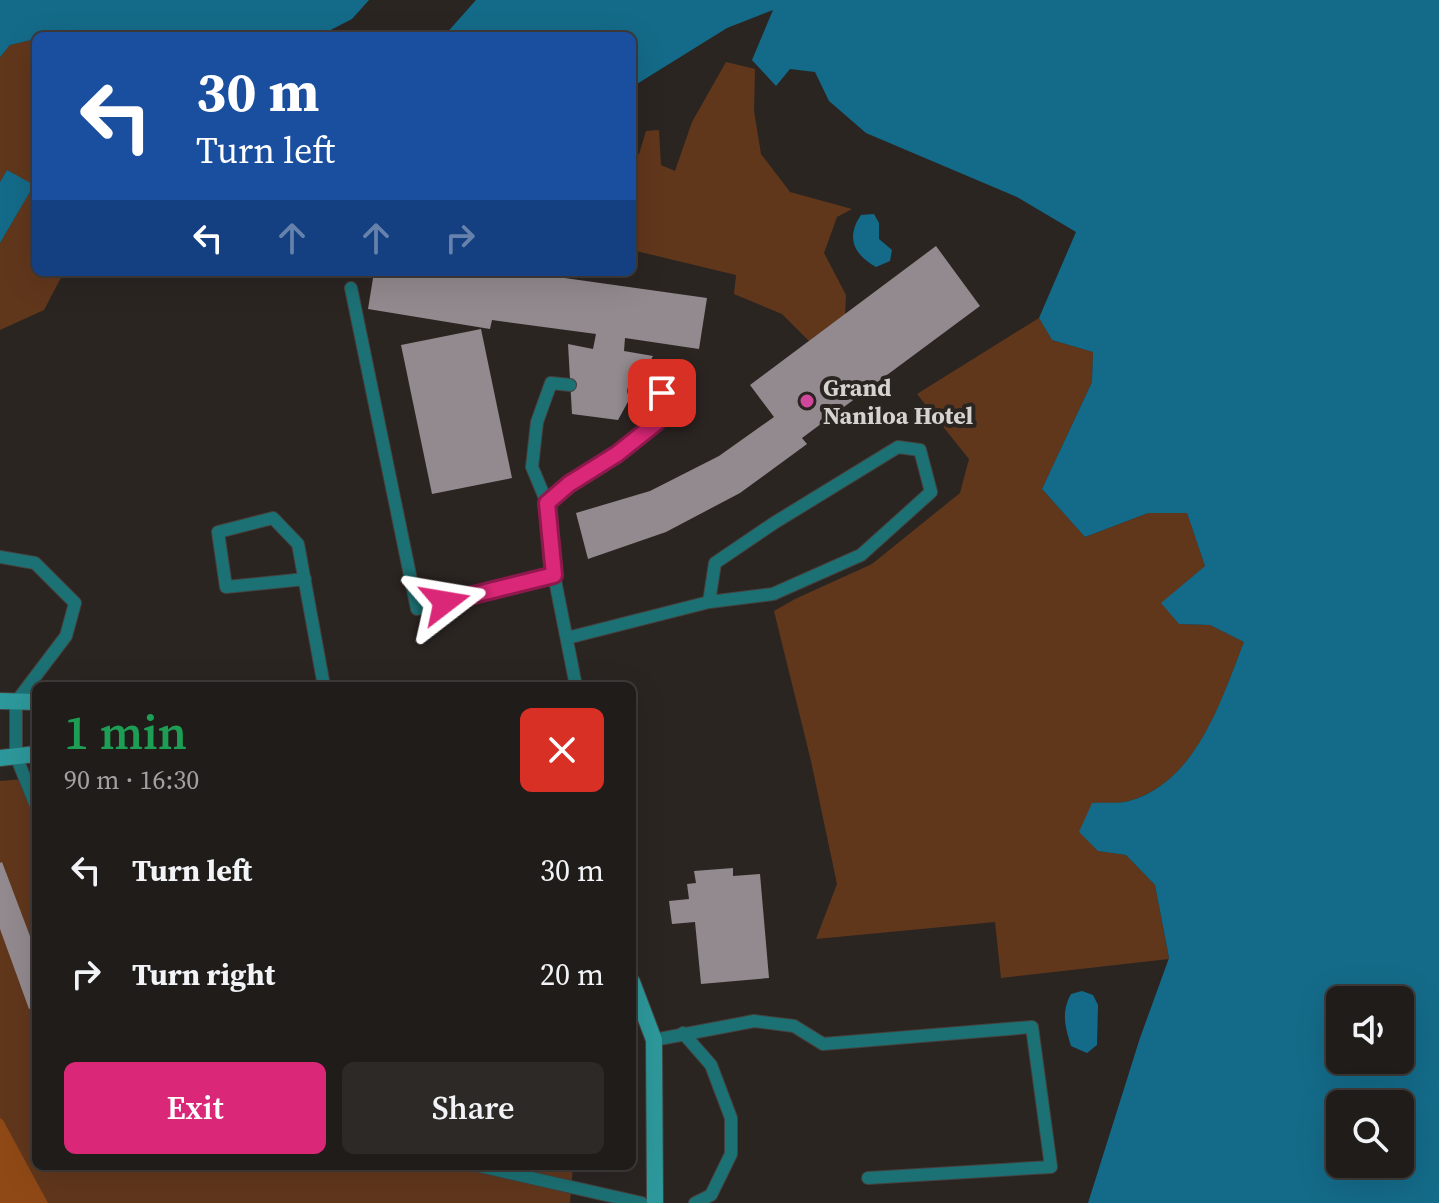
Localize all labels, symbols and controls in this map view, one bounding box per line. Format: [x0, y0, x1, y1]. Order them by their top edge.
text: 30 m [196, 53, 319, 130]
icon: left [64, 64, 168, 168]
text: Turn left [196, 126, 335, 175]
icon: left [186, 216, 230, 260]
icon: ahead [270, 216, 314, 260]
icon: ahead [354, 216, 398, 260]
icon: right [438, 216, 482, 260]
pin [628, 359, 696, 427]
icon: arrive [640, 371, 684, 415]
place label: Grand Naniloa Hotel [823, 371, 973, 432]
marker: Grand Naniloa Hotel [798, 392, 816, 410]
position arrow [403, 560, 487, 644]
text: 1 min [64, 699, 187, 765]
button: close [520, 708, 604, 792]
text: 90 m · 16:30 [64, 762, 199, 798]
icon: left [64, 848, 108, 892]
text: Turn left [132, 850, 252, 891]
text: 30 m [540, 850, 604, 891]
icon: right [64, 952, 108, 996]
text: Turn right [132, 954, 275, 995]
text: 20 m [540, 954, 604, 995]
map controls [1326, 986, 1414, 1178]
button: sound [1326, 986, 1414, 1074]
button: Exit [64, 1062, 326, 1154]
button: Share [342, 1062, 604, 1154]
button: search [1326, 1090, 1414, 1178]

